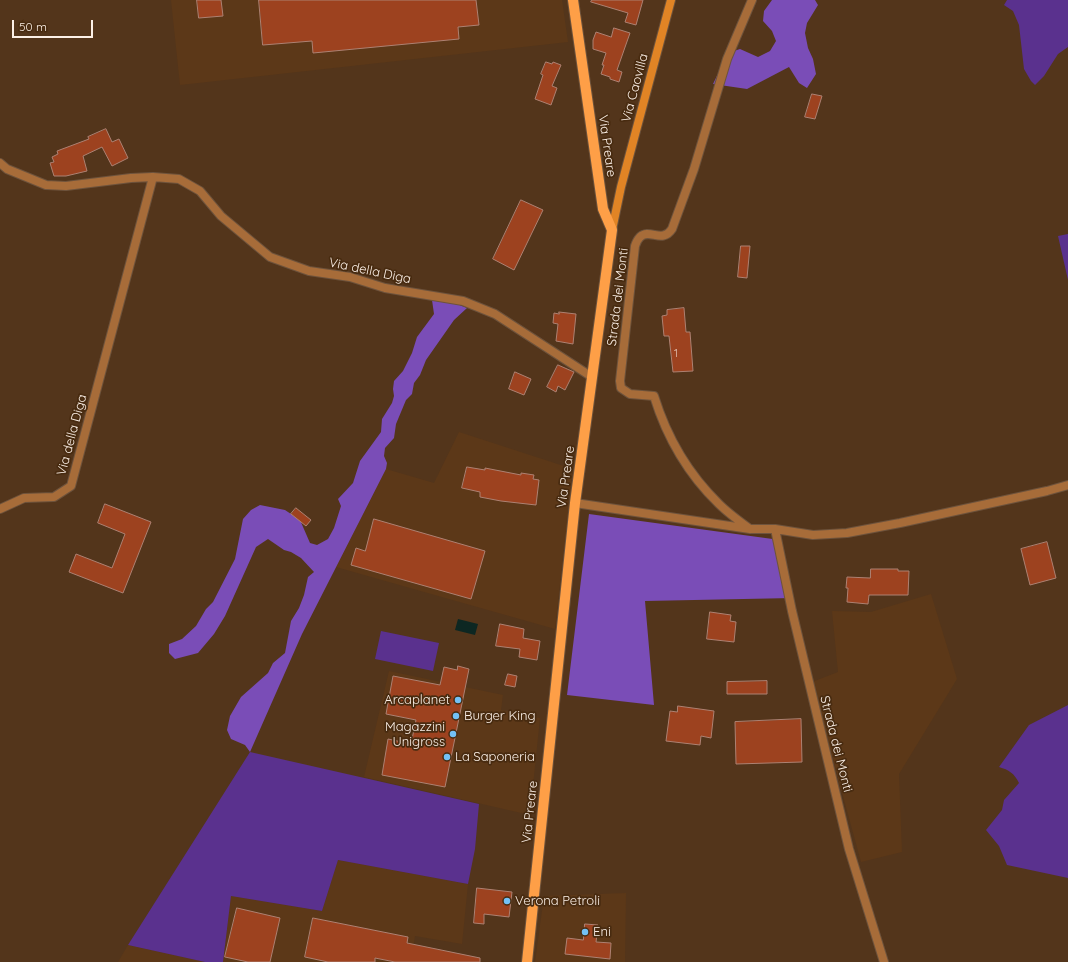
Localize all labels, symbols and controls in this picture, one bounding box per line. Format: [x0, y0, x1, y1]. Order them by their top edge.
scale bar [14, 12, 95, 38]
text: 50 m [19, 19, 47, 34]
street label: Via Caovilla [618, 52, 652, 124]
street label: Via Preare [595, 114, 619, 178]
street label: Strada dei Monti [604, 247, 632, 347]
street label: Via della Diga [328, 255, 412, 287]
house number: 1 [674, 347, 678, 361]
street label: Via della Diga [54, 393, 90, 477]
street label: Via Preare [554, 445, 578, 509]
place label: Arcaplanet [384, 692, 450, 708]
street label: Strada dei Monti [817, 694, 855, 794]
marker: Arcaplanet [453, 695, 463, 705]
place label: Burger King [464, 708, 536, 724]
marker: Burger King [451, 711, 461, 721]
place label: Magazzini Unigross [385, 719, 445, 750]
marker: Magazzini Unigross [448, 729, 458, 739]
place label: La Saponeria [455, 749, 535, 765]
marker: La Saponeria [442, 752, 452, 762]
street label: Via Preare [519, 780, 541, 844]
place label: Verona Petroli [515, 893, 600, 909]
marker: Verona Petroli [502, 896, 512, 906]
place label: Eni [593, 924, 611, 940]
marker: Eni [580, 927, 590, 937]

